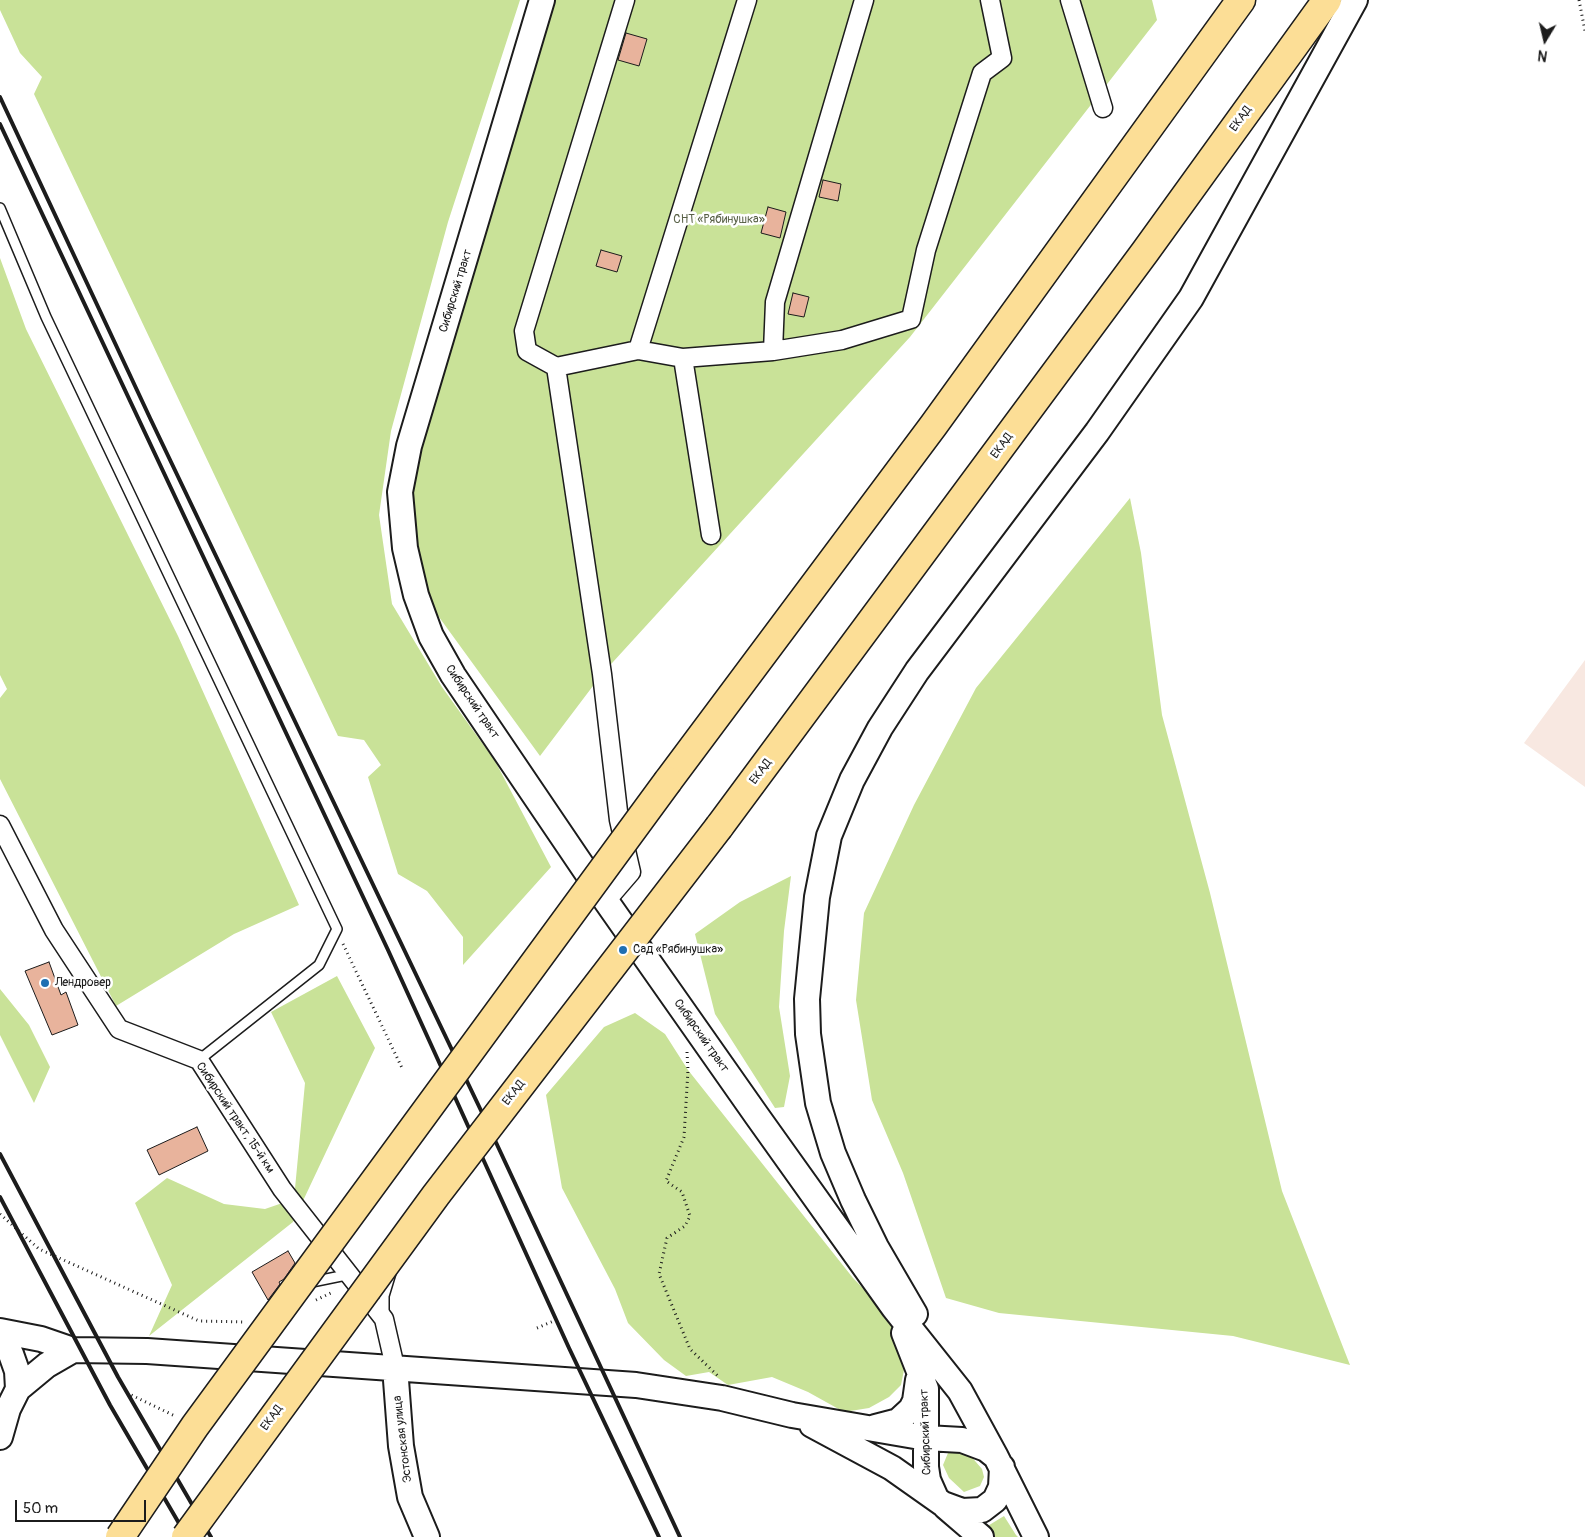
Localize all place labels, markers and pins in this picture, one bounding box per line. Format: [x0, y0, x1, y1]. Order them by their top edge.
place label: Сад «Рябинушка» [633, 943, 723, 957]
marker: Сад «Рябинушка» [617, 944, 629, 956]
place label: Лендровер [55, 976, 111, 990]
marker: Лендровер [39, 977, 51, 989]

